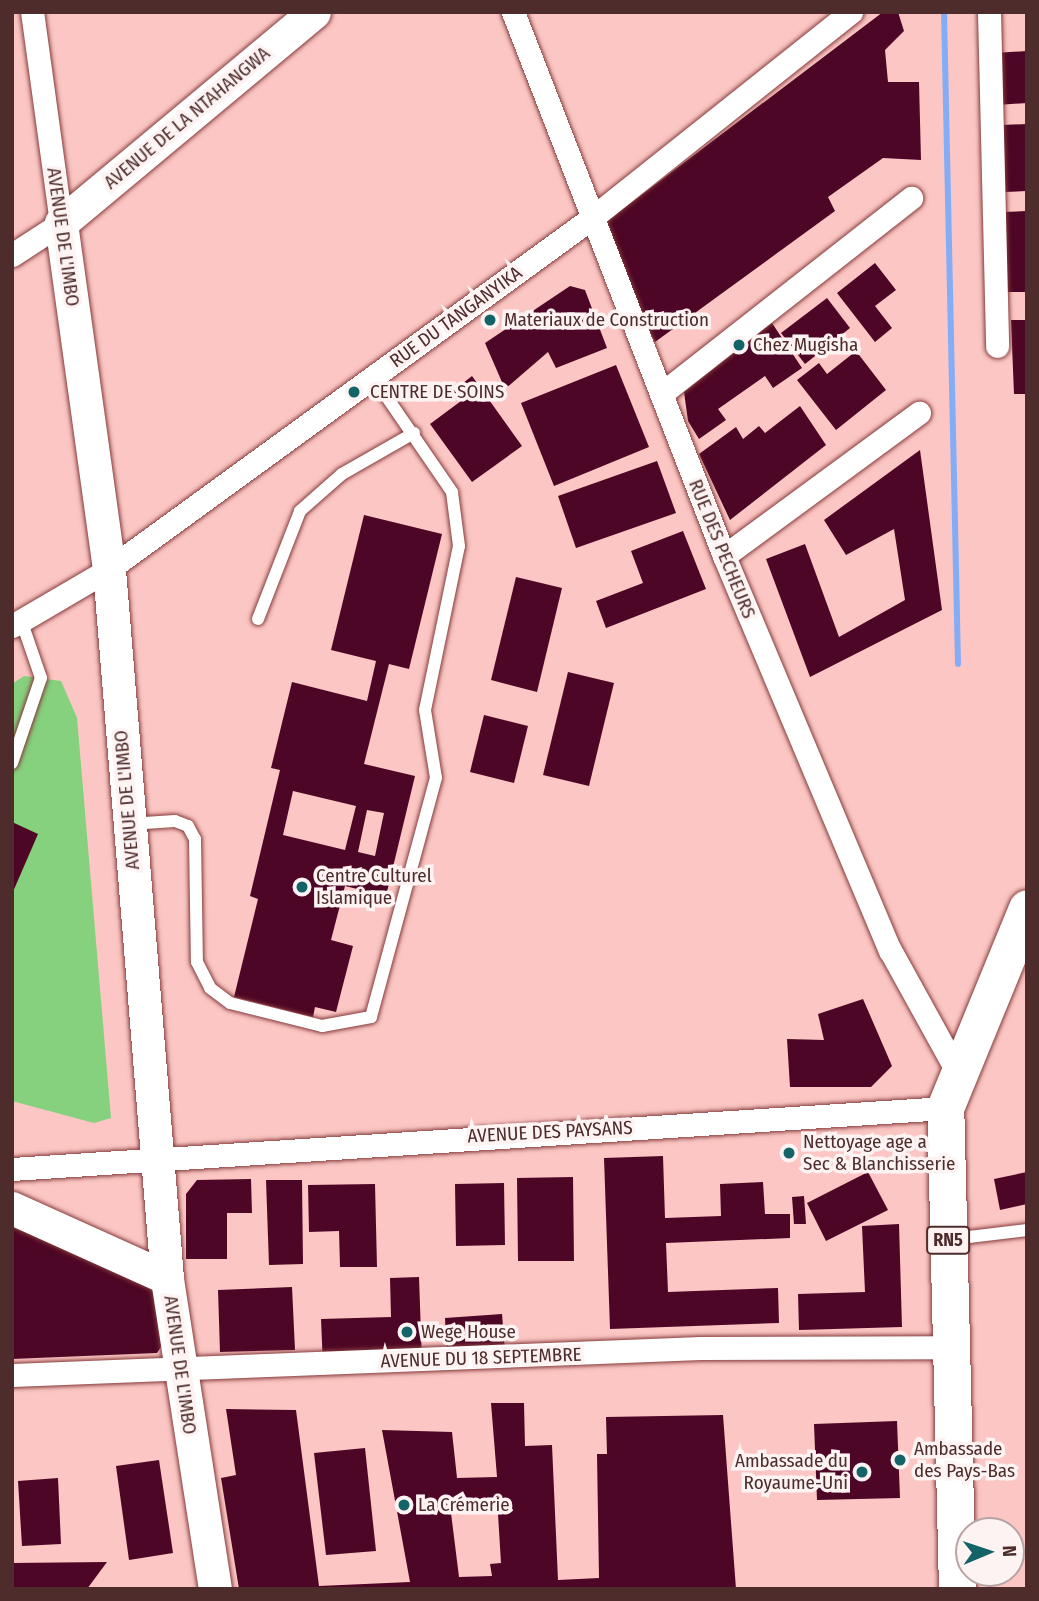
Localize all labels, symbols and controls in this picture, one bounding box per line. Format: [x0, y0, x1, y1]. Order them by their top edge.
street label: AVENUE DE LA NTAHANGWA [100, 42, 274, 194]
street label: AVENUE DE L'IMBO [42, 166, 84, 308]
street label: RUE DU TANGANYIKA [386, 261, 526, 373]
place label: Materiaux de Construction [504, 309, 709, 331]
marker: Materiaux de Construction [482, 312, 498, 328]
place label: Chez Mugisha [753, 334, 858, 356]
marker: Chez Mugisha [731, 337, 747, 353]
place label: CENTRE DE SOINS [370, 381, 504, 403]
marker: CENTRE DE SOINS [344, 382, 364, 402]
street label: RUE DES PECHEURS [684, 476, 760, 622]
street label: AVENUE DE L'IMBO [110, 729, 144, 871]
place label: Centre Culturel Islamique [316, 865, 432, 909]
marker: Centre Culturel Islamique [294, 879, 310, 895]
street label: AVENUE DES PAYSANS [467, 1116, 633, 1148]
place label: Nettoyage age a Sec & Blanchisserie [803, 1131, 955, 1175]
marker: Nettoyage age a Sec & Blanchisserie [781, 1145, 797, 1161]
road number: RN5 [925, 1226, 971, 1254]
street label: AVENUE DE L'IMBO [159, 1294, 201, 1436]
place label: Wege House [421, 1321, 516, 1343]
marker: Wege House [399, 1324, 415, 1340]
street label: AVENUE DU 18 SEPTEMBRE [380, 1343, 582, 1373]
place label: Ambassade des Pays-Bas [914, 1438, 1015, 1482]
place label: Ambassade du Royaume-Uni [735, 1450, 848, 1494]
marker: Ambassade des Pays-Bas [892, 1452, 908, 1468]
marker: Ambassade du Royaume-Uni [854, 1464, 870, 1480]
place label: La Crémerie [418, 1494, 510, 1516]
marker: La Crémerie [396, 1497, 412, 1513]
north arrow [955, 1517, 1025, 1587]
text: N [998, 1545, 1021, 1557]

